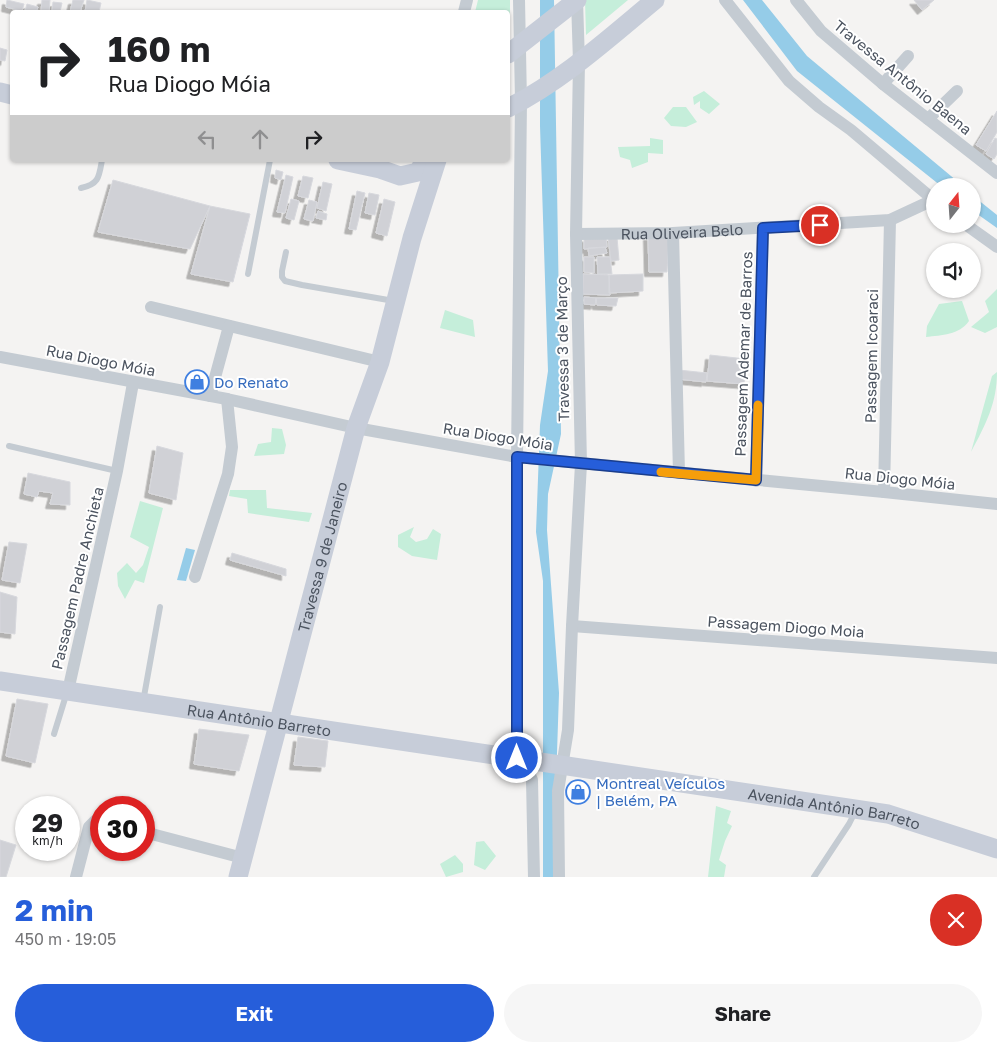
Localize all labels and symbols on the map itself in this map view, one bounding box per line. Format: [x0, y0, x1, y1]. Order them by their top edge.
street label: Travessa Antônio Baena [831, 16, 975, 138]
north arrow [926, 178, 981, 232]
pin [799, 204, 841, 246]
street label: Rua Oliveira Belo [621, 220, 744, 243]
street label: Passagem Ademar de Barros [730, 251, 756, 457]
street label: Travessa 3 de Março [552, 276, 572, 422]
street label: Passagem Icoaraci [861, 289, 881, 423]
street label: Rua Diogo Móia [45, 341, 157, 379]
shop icon: Do Renato [184, 369, 210, 395]
place label: Do Renato [214, 373, 289, 391]
street label: Rua Diogo Móia [442, 418, 554, 454]
street label: Rua Diogo Móia [844, 463, 956, 493]
street label: Travessa 9 de Janeiro [294, 480, 351, 634]
street label: Passagem Padre Anchieta [47, 485, 107, 671]
street label: Passagem Diogo Moia [707, 612, 865, 640]
street label: Rua Antônio Barreto [186, 700, 332, 739]
position arrow [490, 731, 542, 783]
place label: Montreal Veículos | Belém, PA [596, 774, 725, 809]
shop icon: Montreal Veículos | Belém, PA [565, 779, 591, 805]
street label: Avenida Antônio Barreto [747, 784, 923, 833]
speed limit sign: 30 [90, 796, 155, 861]

